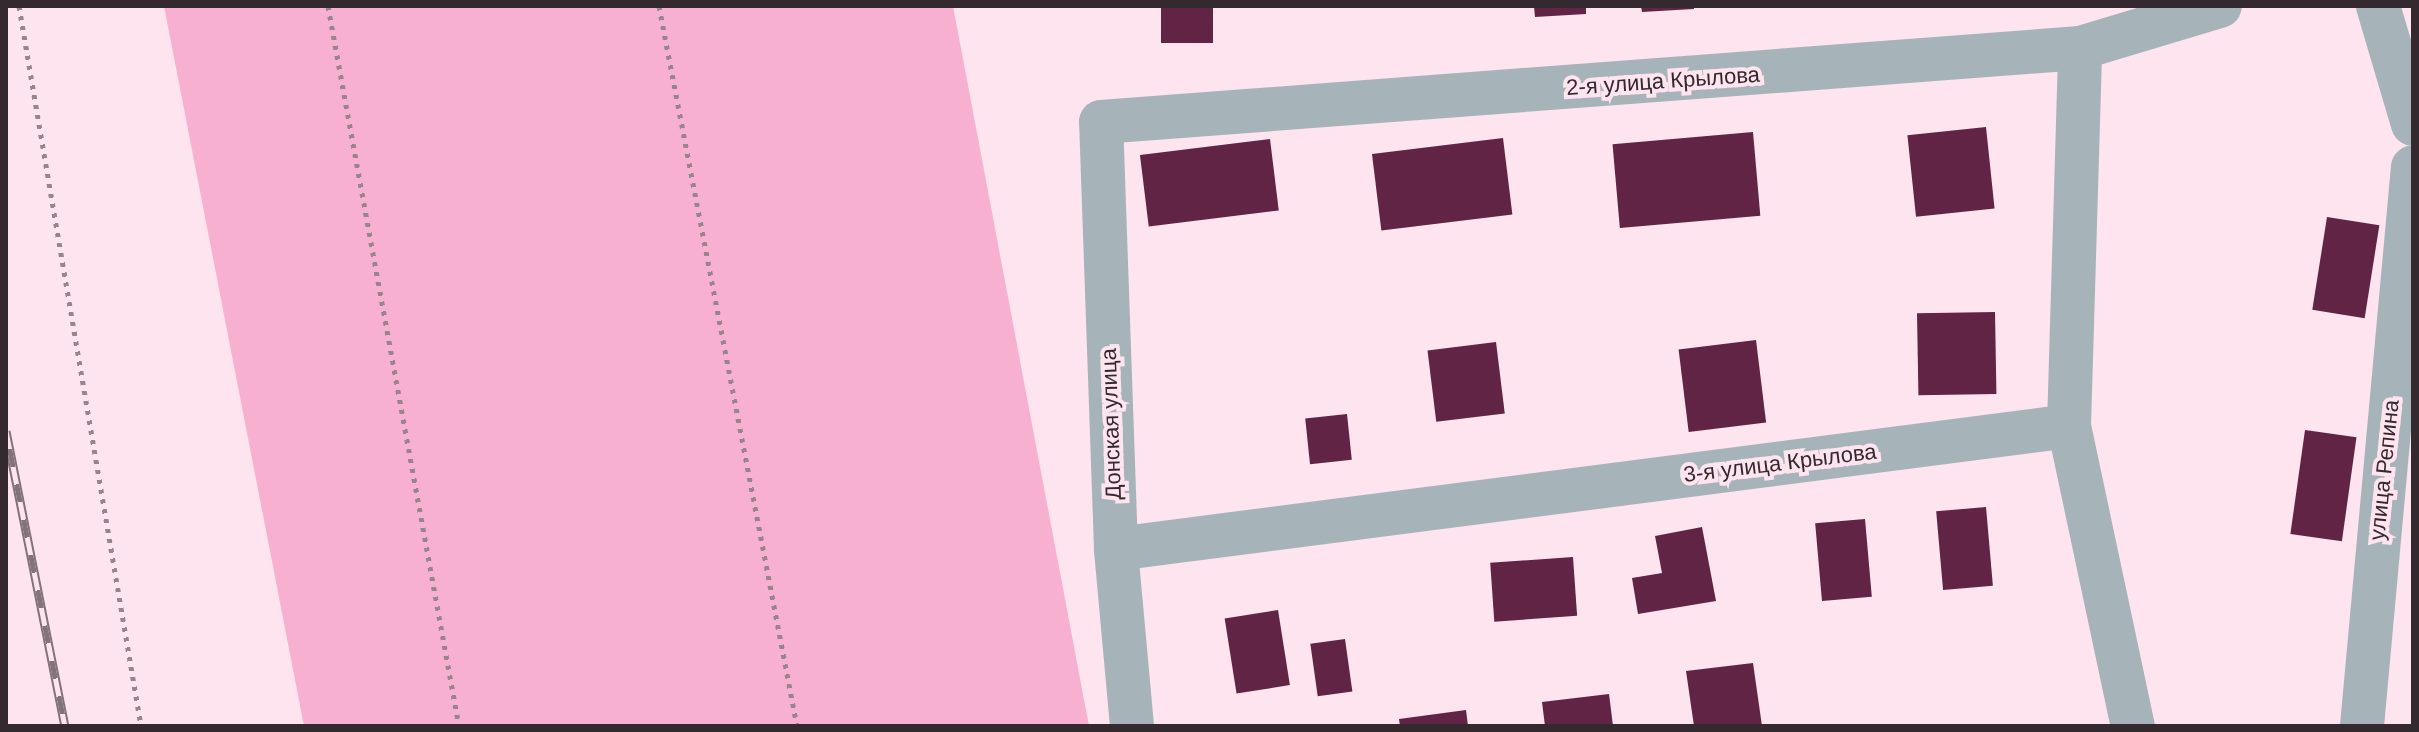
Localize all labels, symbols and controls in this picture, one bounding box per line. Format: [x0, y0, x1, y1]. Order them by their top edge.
street label: 2-я улица Крылова [1565, 61, 1761, 101]
street label: Донская улица [1095, 348, 1127, 500]
street label: улица Репина [2363, 398, 2405, 542]
street label: 3-я улица Крылова [1682, 438, 1878, 488]

